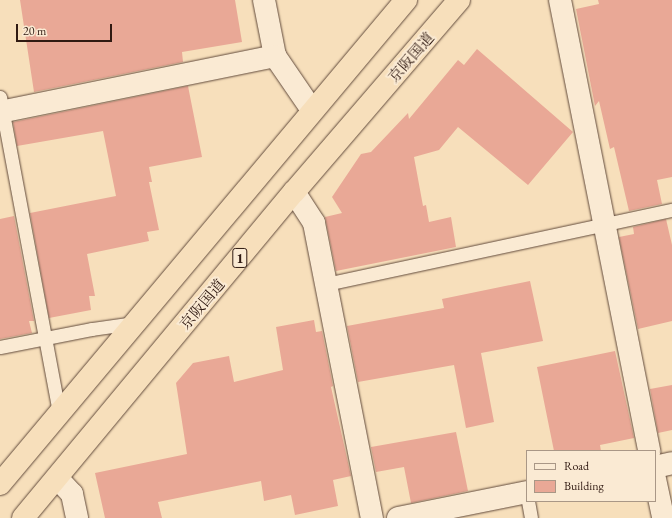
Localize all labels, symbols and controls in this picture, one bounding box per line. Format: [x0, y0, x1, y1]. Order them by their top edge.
scale bar [18, 16, 114, 42]
text: 20 m [23, 23, 46, 39]
street label: 京阪国道 [385, 28, 437, 86]
road number: 1 [232, 246, 248, 270]
street label: 京阪国道 [176, 275, 228, 333]
legend [526, 450, 656, 502]
text: Road [564, 458, 589, 474]
text: Building [564, 478, 604, 494]

